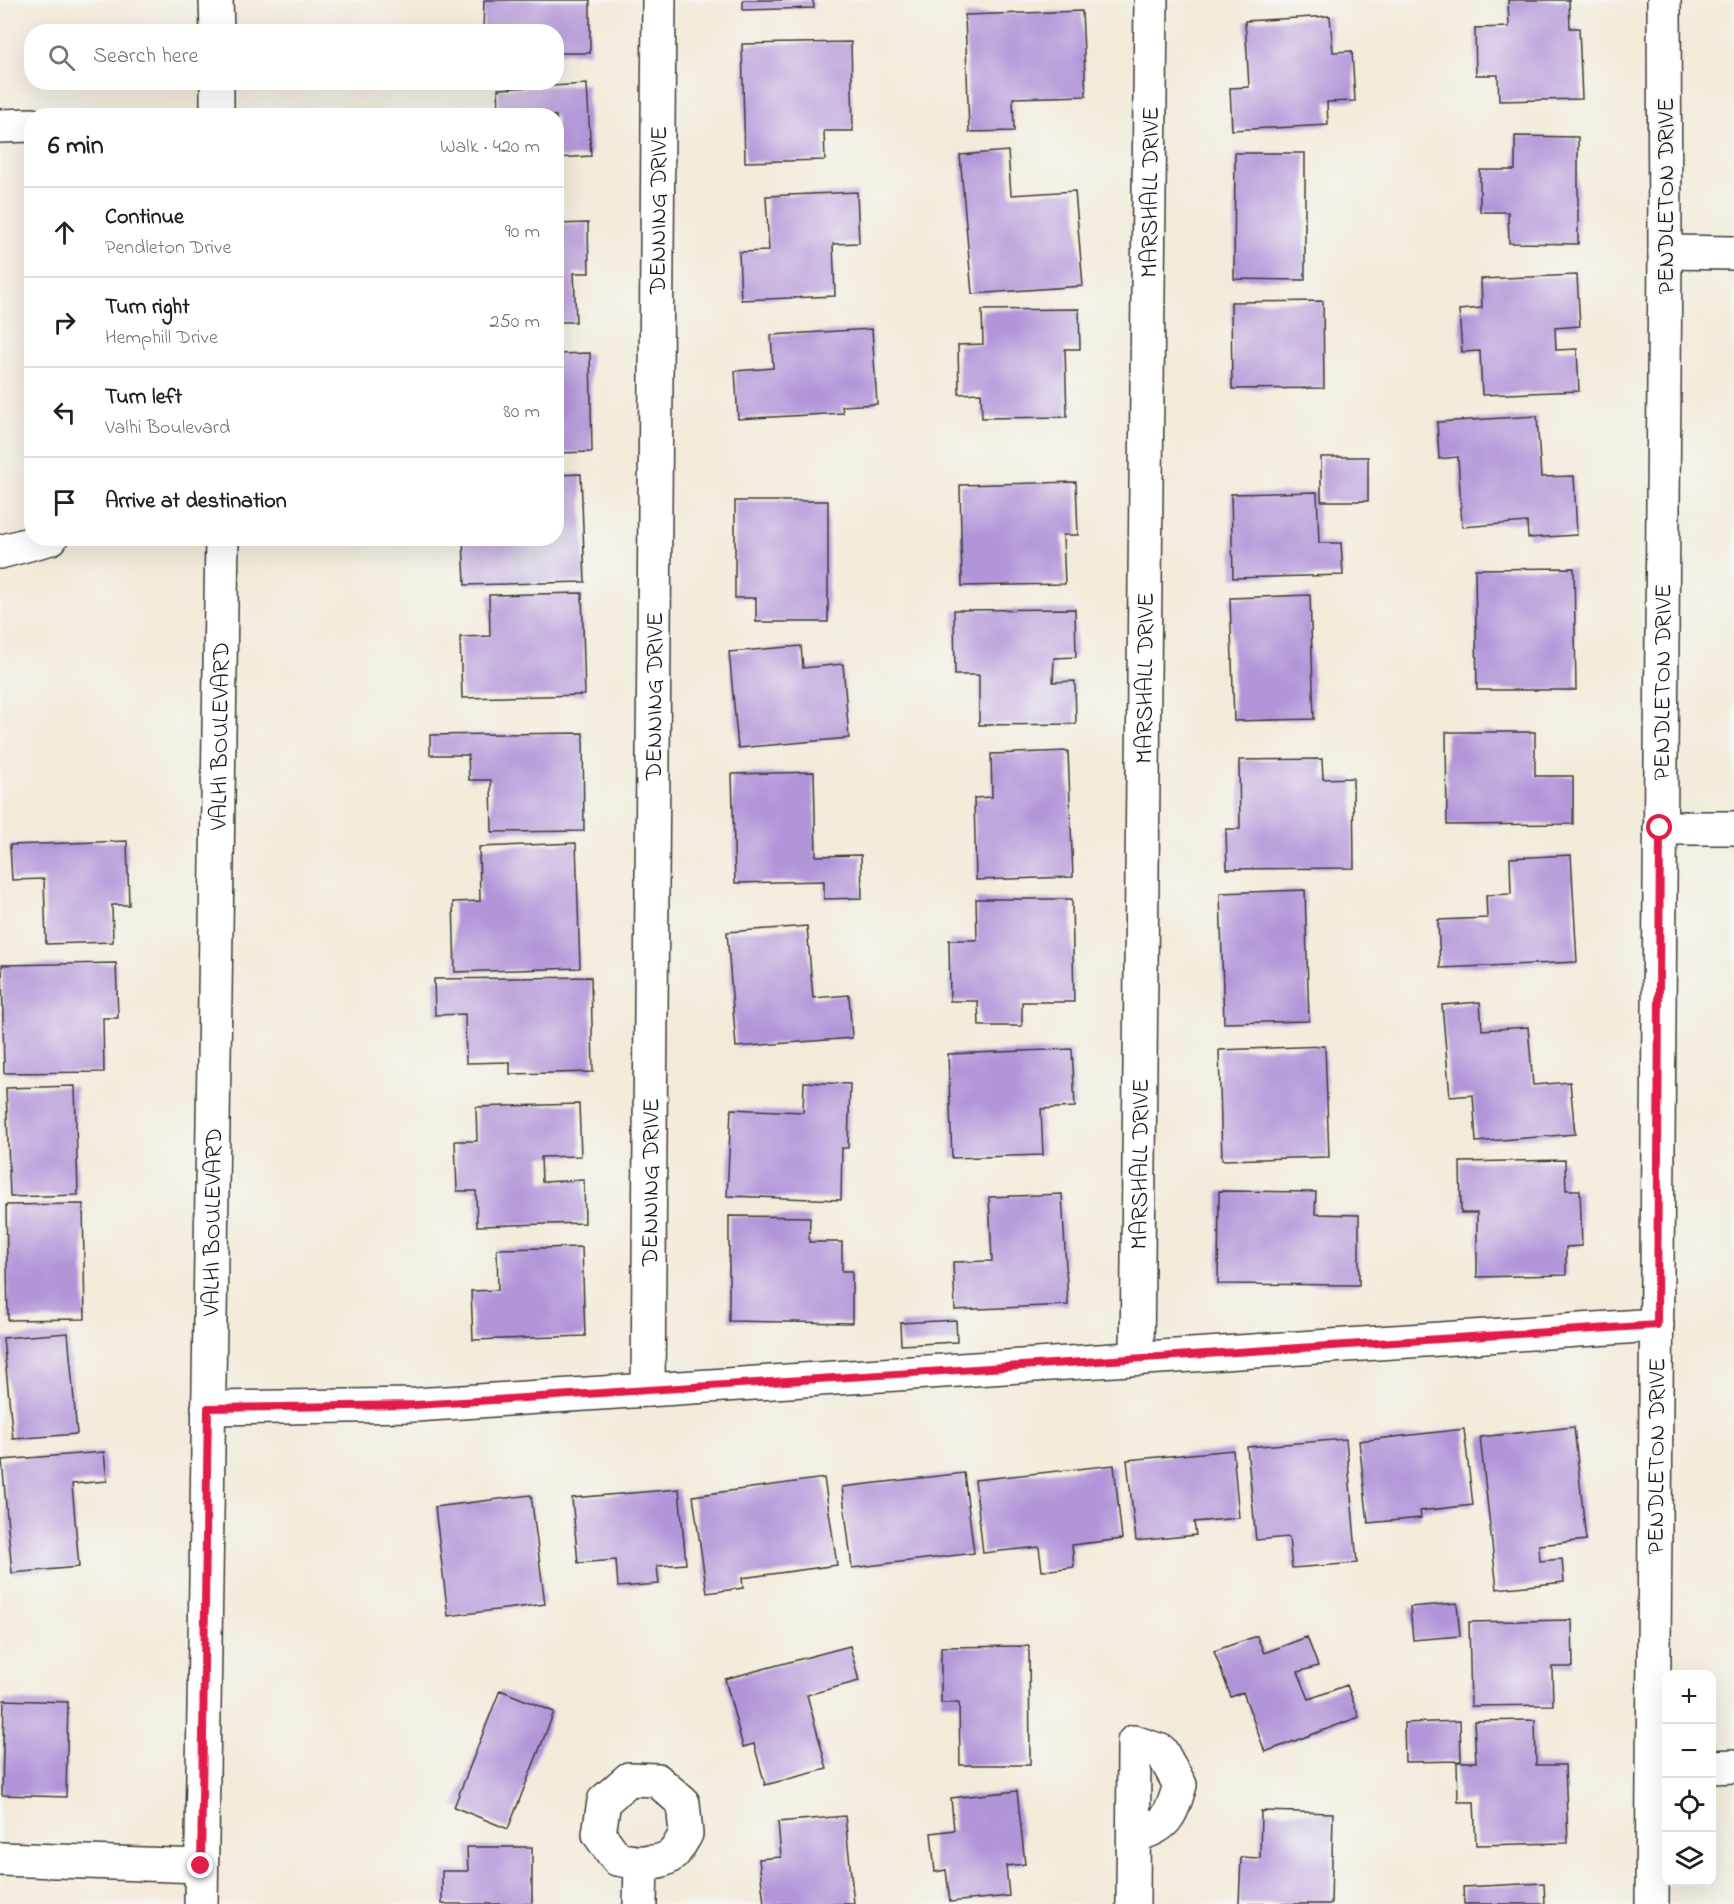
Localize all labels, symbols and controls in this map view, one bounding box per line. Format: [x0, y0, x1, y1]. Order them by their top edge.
search box [24, 24, 564, 90]
icon: search [45, 41, 78, 74]
text: Search here [93, 41, 198, 73]
street label: PENDLETON DRIVE [1650, 98, 1685, 294]
street label: MARSHALL DRIVE [1133, 106, 1170, 278]
street label: DENNING DRIVE [642, 126, 678, 295]
text: 6 min [48, 128, 104, 166]
text: Walk · 420 m [440, 133, 540, 162]
text: Continue [105, 202, 184, 234]
icon: ahead [48, 216, 81, 249]
text: 90 m [505, 218, 540, 247]
text: Pendleton Drive [105, 234, 232, 263]
text: Turn right [105, 292, 190, 324]
icon: right [48, 306, 81, 339]
text: 250 m [489, 308, 540, 337]
text: Hemphill Drive [105, 324, 218, 353]
text: Turn left [105, 382, 182, 414]
icon: left [48, 396, 81, 429]
text: 80 m [503, 398, 540, 427]
text: Valhi Boulevard [105, 414, 230, 443]
icon: arrive [48, 486, 81, 519]
text: Arrive at destination [105, 486, 287, 518]
street label: PENDLETON DRIVE [1646, 583, 1682, 781]
street label: MARSHALL DRIVE [1128, 592, 1165, 764]
street label: DENNING DRIVE [638, 612, 674, 781]
street label: VALHI BOULEVARD [202, 642, 240, 831]
route start [1646, 814, 1672, 840]
street label: MARSHALL DRIVE [1123, 1078, 1160, 1250]
street label: DENNING DRIVE [634, 1098, 670, 1267]
street label: VALHI BOULEVARD [195, 1128, 233, 1317]
street label: PENDLETON DRIVE [1640, 1357, 1676, 1555]
map controls [1662, 1670, 1716, 1886]
button: + [1662, 1670, 1716, 1724]
button: − [1662, 1724, 1716, 1778]
button: locate [1662, 1778, 1716, 1832]
button: layers [1662, 1832, 1716, 1886]
route end [187, 1852, 213, 1878]

